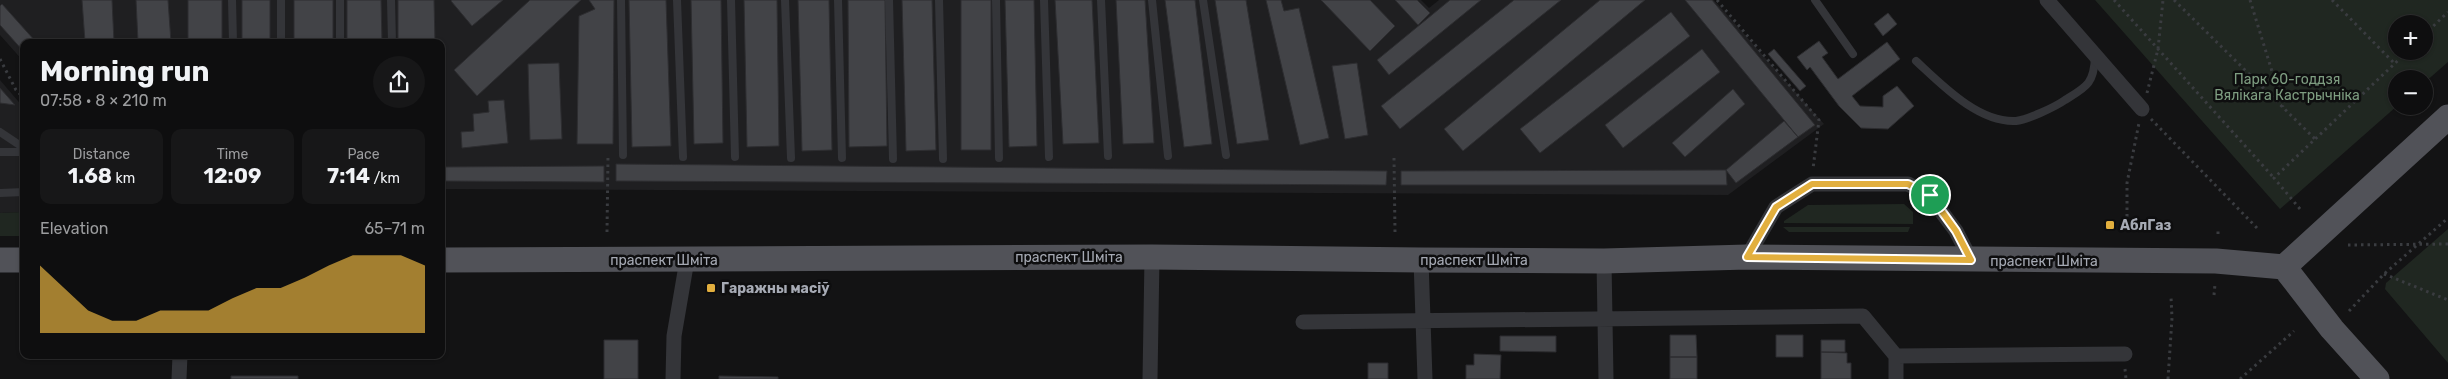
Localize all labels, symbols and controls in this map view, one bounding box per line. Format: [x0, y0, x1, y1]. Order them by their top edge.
map controls [2388, 15, 2433, 115]
button: + [2388, 15, 2433, 60]
text: Morning run [40, 55, 209, 88]
button: share [373, 56, 425, 108]
button: − [2388, 70, 2433, 115]
park label: Парк 60-годдзя Вялікага Кастрычніка [2214, 71, 2360, 104]
text: 07:58 · 8 × 210 m [40, 91, 167, 110]
text: Distance [73, 146, 130, 163]
text: Time [217, 146, 248, 163]
text: Pace [347, 146, 380, 163]
text: 1.68 [68, 163, 112, 188]
text: 12:09 [204, 163, 261, 188]
text: 7:14 [327, 163, 370, 188]
text: km [112, 170, 135, 187]
text: /km [370, 170, 400, 187]
pin [1909, 174, 1951, 216]
icon: arrive [1916, 181, 1944, 209]
place label: АблГаз [2120, 217, 2172, 234]
text: Elevation [40, 219, 109, 238]
text: 65–71 m [364, 219, 425, 238]
marker: АблГаз [2104, 219, 2116, 231]
street label: праспект Шміта [1015, 249, 1123, 266]
street label: праспект Шміта [610, 252, 718, 269]
street label: праспект Шміта [1420, 252, 1528, 269]
street label: праспект Шміта [1990, 253, 2098, 270]
place label: Гаражны масіў [721, 280, 830, 297]
marker: Гаражны масіў [705, 282, 717, 294]

